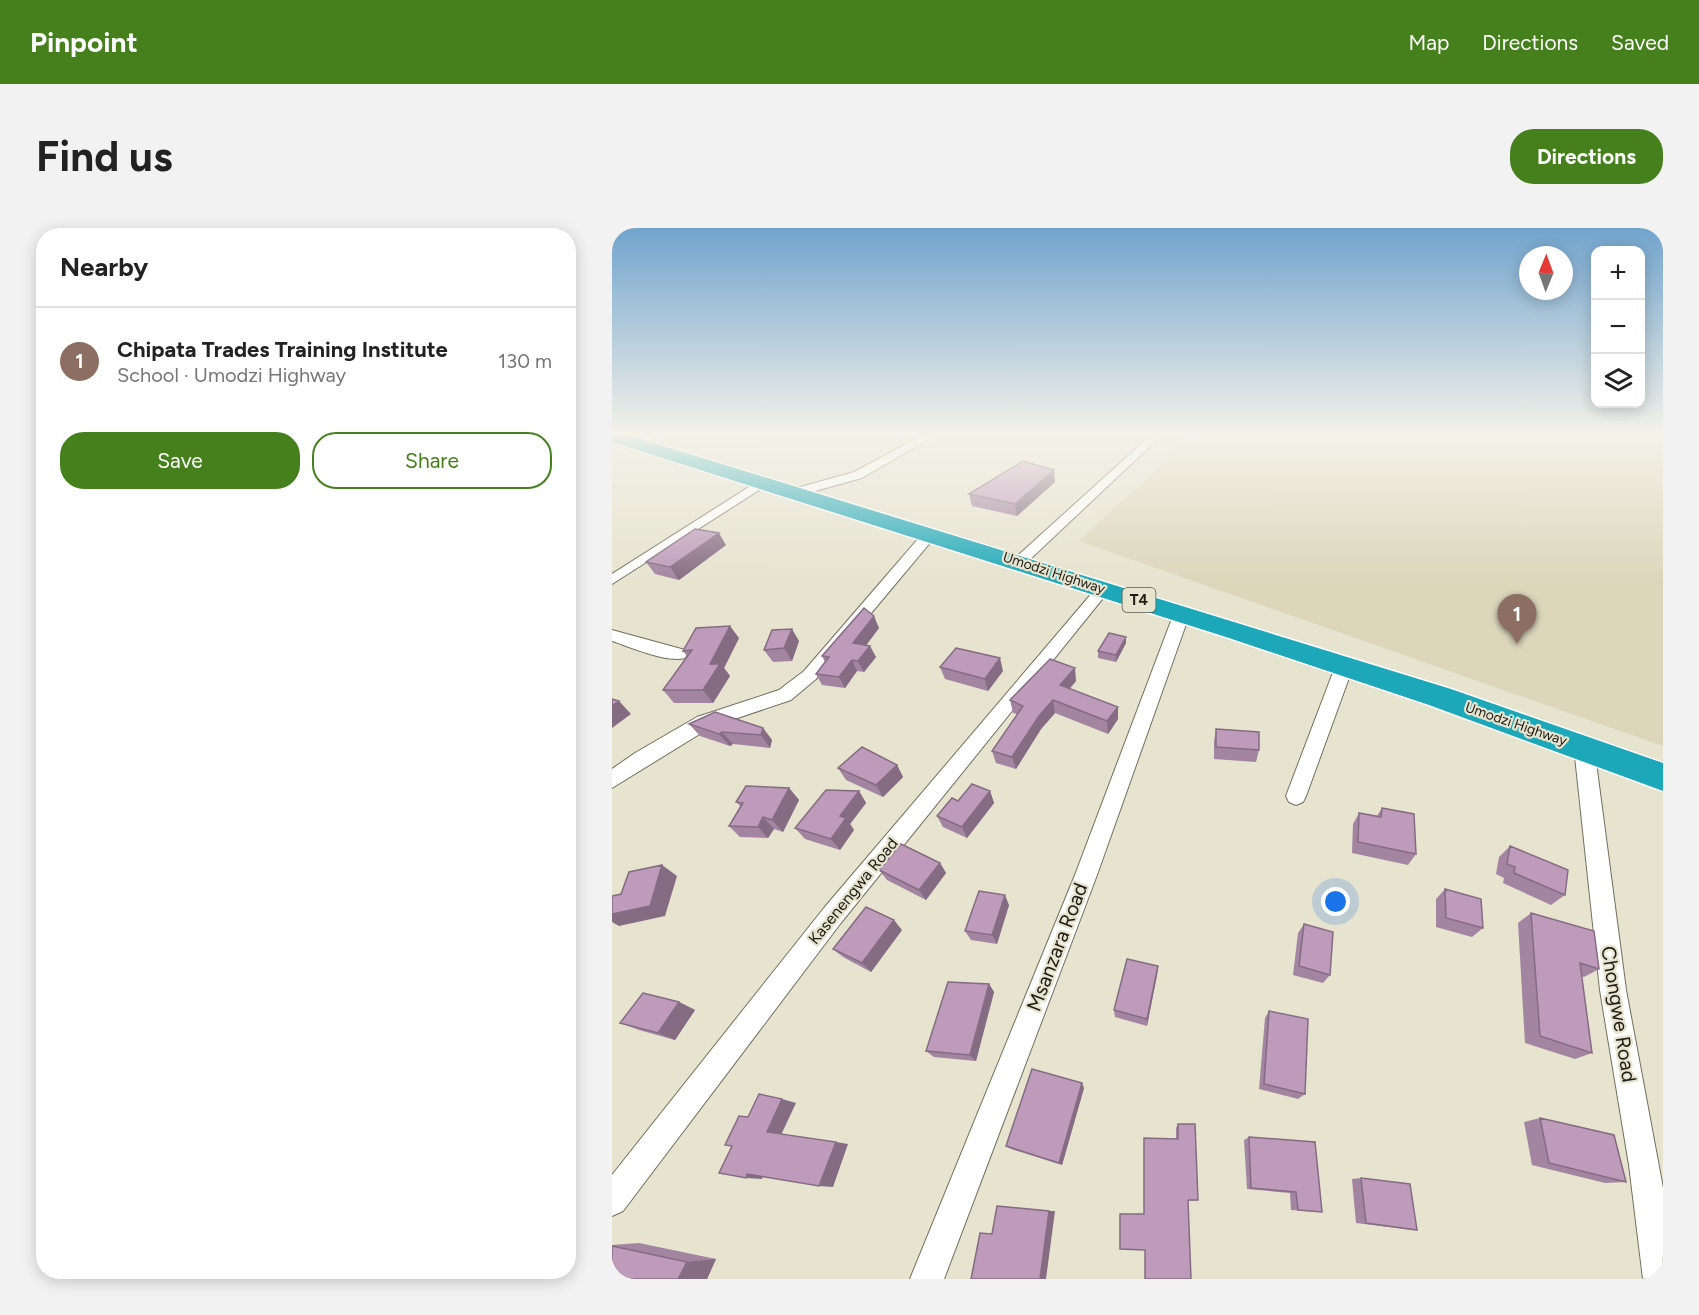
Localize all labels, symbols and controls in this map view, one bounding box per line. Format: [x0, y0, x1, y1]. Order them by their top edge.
text: Pinpoint [30, 25, 138, 59]
text: Map [1408, 30, 1449, 55]
text: Directions [1482, 30, 1578, 55]
text: Saved [1611, 30, 1669, 55]
button: Directions [1510, 129, 1663, 184]
text: Find us [36, 131, 173, 182]
north arrow [1519, 246, 1573, 300]
map controls [1591, 246, 1645, 408]
button: + [1591, 246, 1645, 300]
text: Nearby [60, 251, 148, 283]
button: − [1591, 300, 1645, 354]
text: Chipata Trades Training Institute [117, 336, 448, 363]
text: 1 [75, 349, 84, 373]
text: 130 m [498, 349, 552, 373]
button: layers [1591, 354, 1645, 408]
text: School · Umodzi Highway [117, 363, 346, 387]
button: Save [60, 432, 300, 489]
button: Share [312, 432, 552, 489]
street label: Umodzi Highway [1001, 548, 1108, 598]
road number: T4 [1122, 588, 1156, 612]
pin: 1 [1498, 594, 1536, 644]
street label: Umodzi Highway [1463, 699, 1570, 750]
street label: Kasenengwa Road [804, 834, 902, 948]
street label: Msanzara Road [1022, 879, 1092, 1015]
your location [1321, 887, 1350, 916]
street label: Chongwe Road [1596, 944, 1642, 1084]

